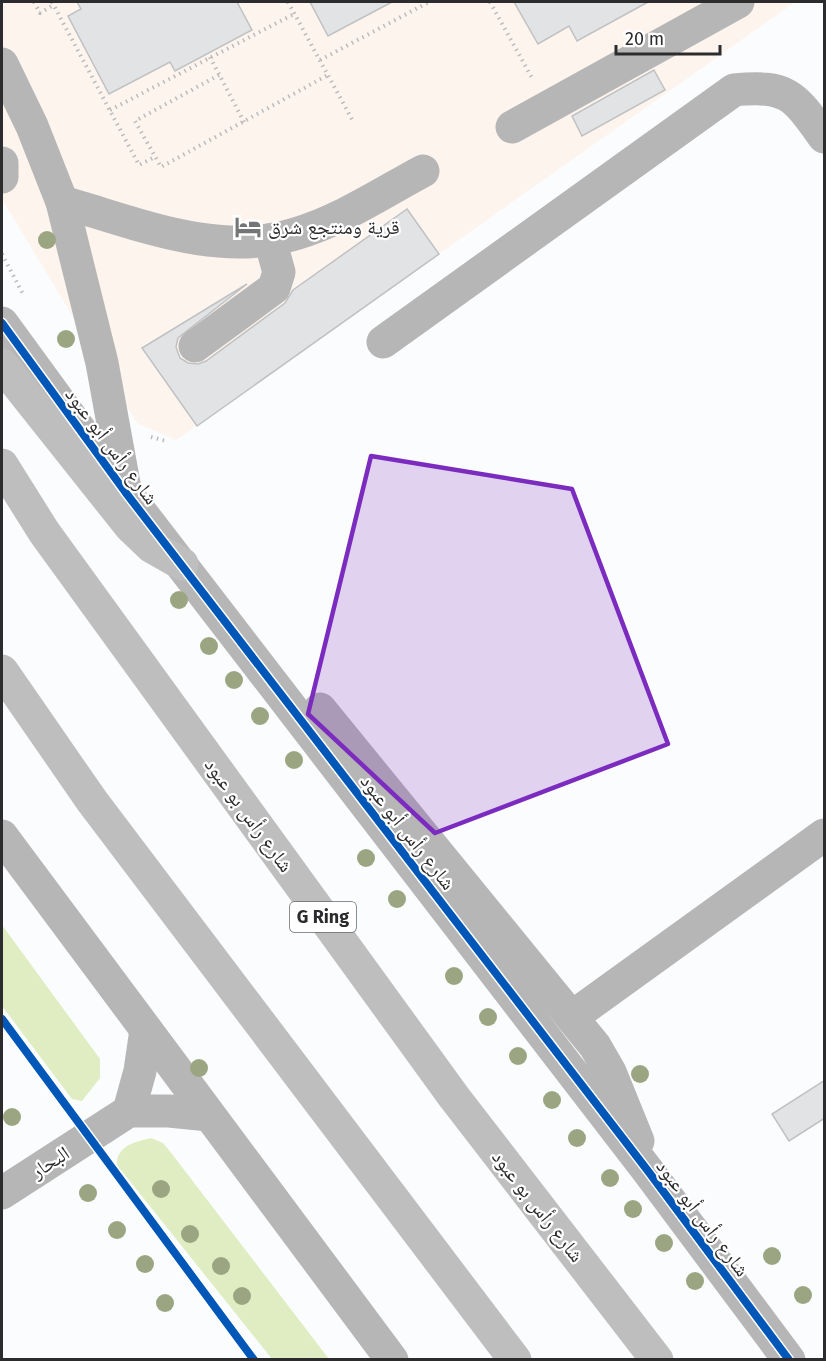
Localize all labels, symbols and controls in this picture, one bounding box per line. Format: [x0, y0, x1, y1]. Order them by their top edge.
scale bar [616, 18, 720, 56]
text: 20 m [625, 28, 664, 50]
hotel icon: قرية ومنتجع شرق [233, 212, 263, 242]
place label: قرية ومنتجع شرق [268, 215, 400, 240]
street label: شارع رأس أبو عبود [60, 383, 164, 510]
street label: شارع رأس بو عبود [199, 753, 298, 877]
street label: شارع رأس أبو عبود [355, 770, 461, 895]
road number: G Ring [290, 902, 356, 932]
street label: البحار [25, 1141, 74, 1184]
street label: شارع رأس بو عبود [486, 1145, 589, 1267]
street label: شارع رأس أبو عبود [651, 1155, 755, 1282]

